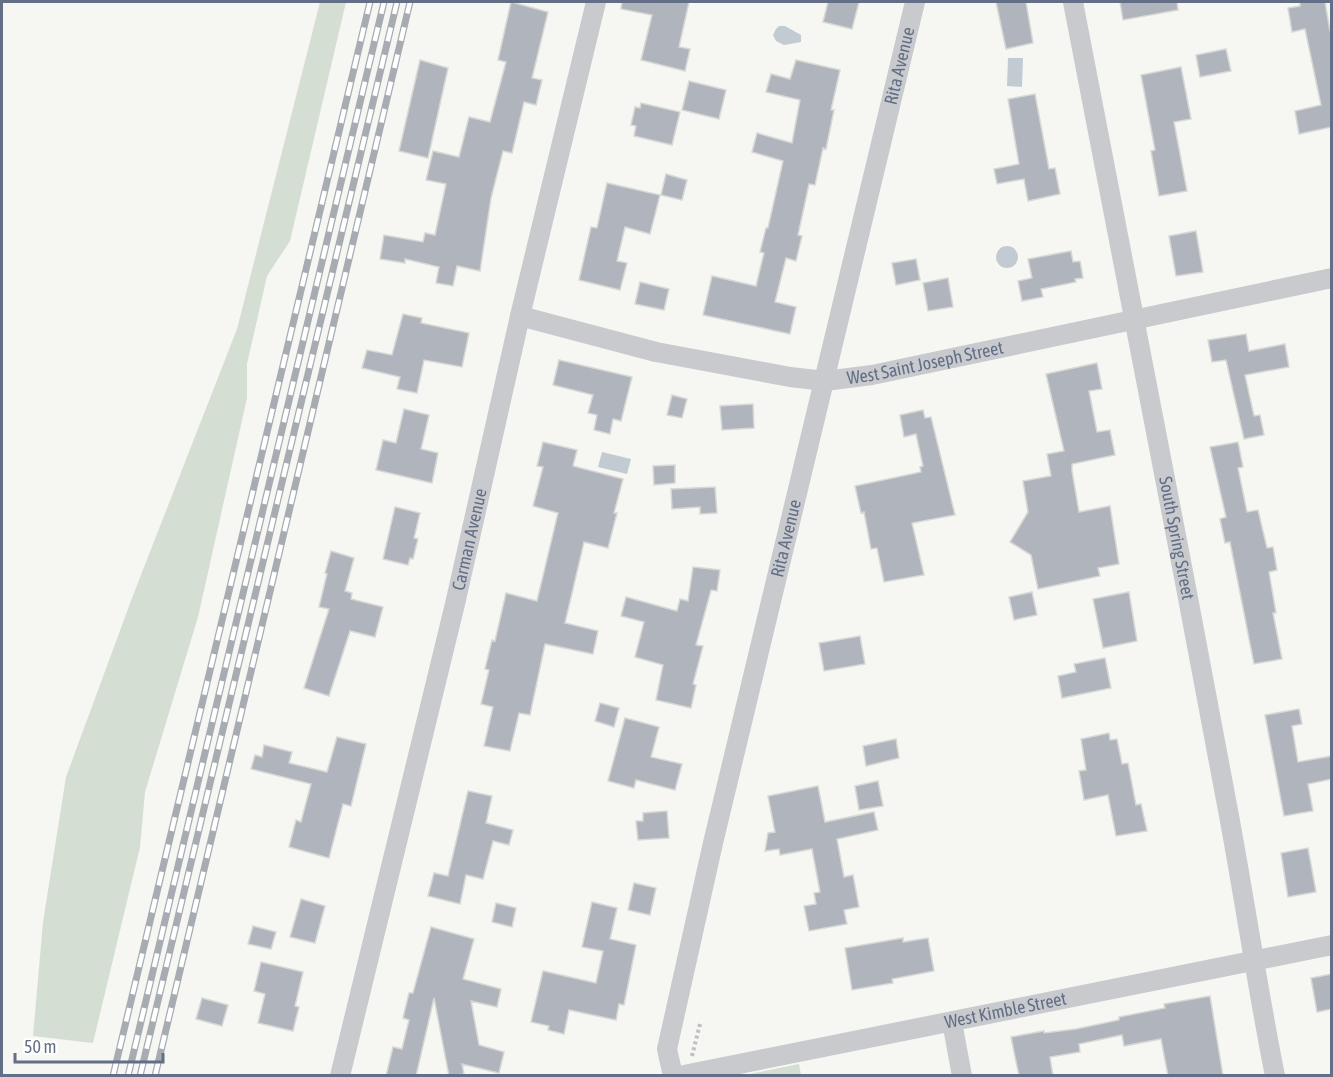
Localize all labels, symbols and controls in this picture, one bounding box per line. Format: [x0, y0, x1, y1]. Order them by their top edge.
street label: Rita Avenue [880, 25, 919, 107]
street label: West Saint Joseph Street [846, 337, 1005, 388]
street label: South Spring Street [1155, 475, 1199, 601]
street label: Carman Avenue [447, 486, 491, 592]
street label: Rita Avenue [766, 497, 805, 579]
street label: West Kimble Street [943, 988, 1068, 1032]
scale bar [15, 1026, 164, 1064]
text: 50 m [24, 1036, 56, 1057]

